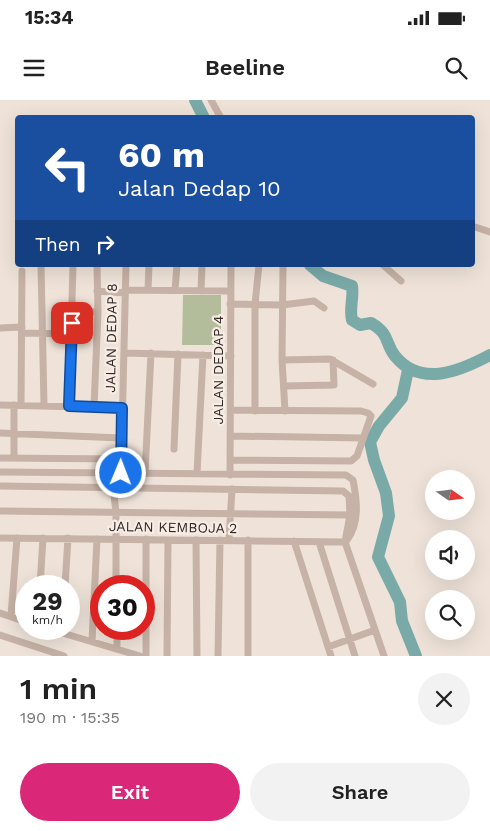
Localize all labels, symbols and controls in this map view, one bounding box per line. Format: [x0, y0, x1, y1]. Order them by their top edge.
text: 15:34 [25, 6, 74, 29]
icon: menu [20, 54, 48, 82]
icon: search [442, 54, 470, 82]
text: Beeline [205, 55, 285, 80]
text: 60 m [118, 134, 205, 176]
icon: left [35, 135, 100, 200]
text: Jalan Dedap 10 [118, 176, 281, 201]
icon: right [91, 230, 119, 258]
text: Then [35, 233, 81, 256]
street label: JALAN DEDAP 8 [102, 283, 120, 393]
pin [51, 302, 93, 344]
icon: arrive [58, 309, 86, 337]
street label: JALAN DEDAP 4 [210, 315, 226, 425]
position arrow [94, 446, 146, 498]
north arrow [425, 470, 475, 520]
map controls [425, 470, 475, 640]
street label: JALAN KEMBOJA 2 [109, 518, 237, 536]
button: sound [425, 530, 475, 580]
speed limit sign: 30 [90, 575, 155, 640]
text: 29 [32, 587, 63, 616]
button: search [425, 590, 475, 640]
text: km/h [32, 613, 63, 627]
text: 1 min [20, 671, 97, 706]
button: close [418, 673, 470, 725]
text: 190 m · 15:35 [20, 708, 120, 727]
button: Exit [20, 763, 240, 821]
button: Share [250, 763, 470, 821]

